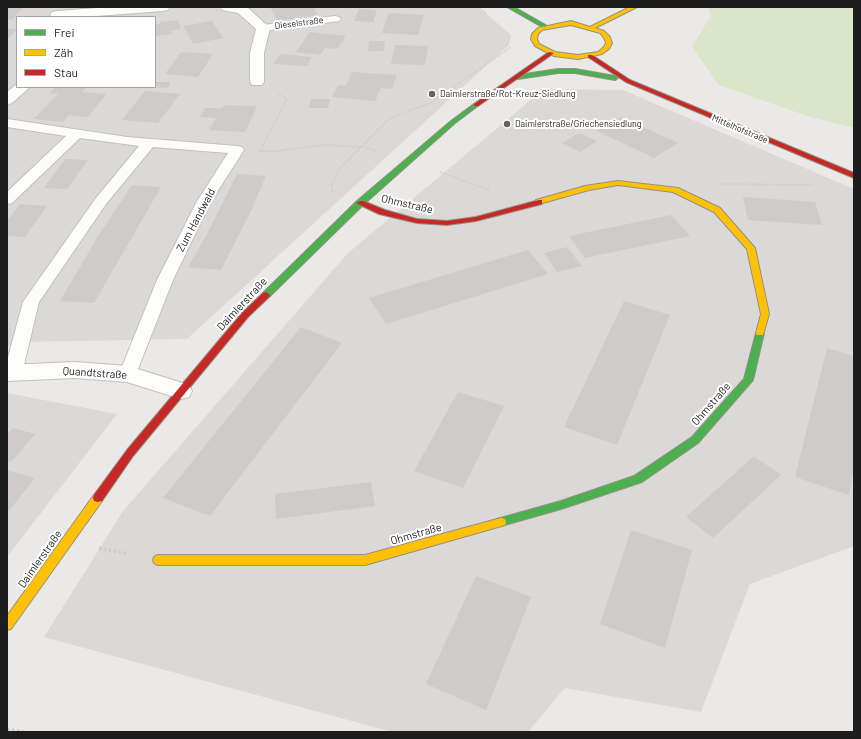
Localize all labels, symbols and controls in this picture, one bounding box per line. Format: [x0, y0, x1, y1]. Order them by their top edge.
street label: Dieselstraße [274, 15, 324, 31]
legend [16, 16, 156, 88]
text: Frei [54, 25, 74, 39]
text: Zäh [54, 45, 73, 59]
text: Stau [54, 65, 78, 79]
marker: Daimlerstraße/Rot-Kreuz-Siedlung [427, 89, 437, 99]
place label: Daimlerstraße/Rot-Kreuz-Siedlung [440, 89, 576, 99]
street label: Mittelhofstraße [710, 112, 770, 146]
marker: Daimlerstraße/Griechensiedlung [502, 119, 512, 129]
place label: Daimlerstraße/Griechensiedlung [515, 119, 642, 129]
street label: Zum Handwald [174, 186, 218, 254]
street label: Ohmstraße [380, 192, 434, 216]
street label: Daimlerstraße [214, 275, 270, 333]
street label: Quandtstraße [62, 364, 128, 382]
street label: Ohmstraße [689, 380, 733, 428]
street label: Ohmstraße [389, 520, 443, 548]
street label: Daimlerstraße [15, 528, 65, 590]

